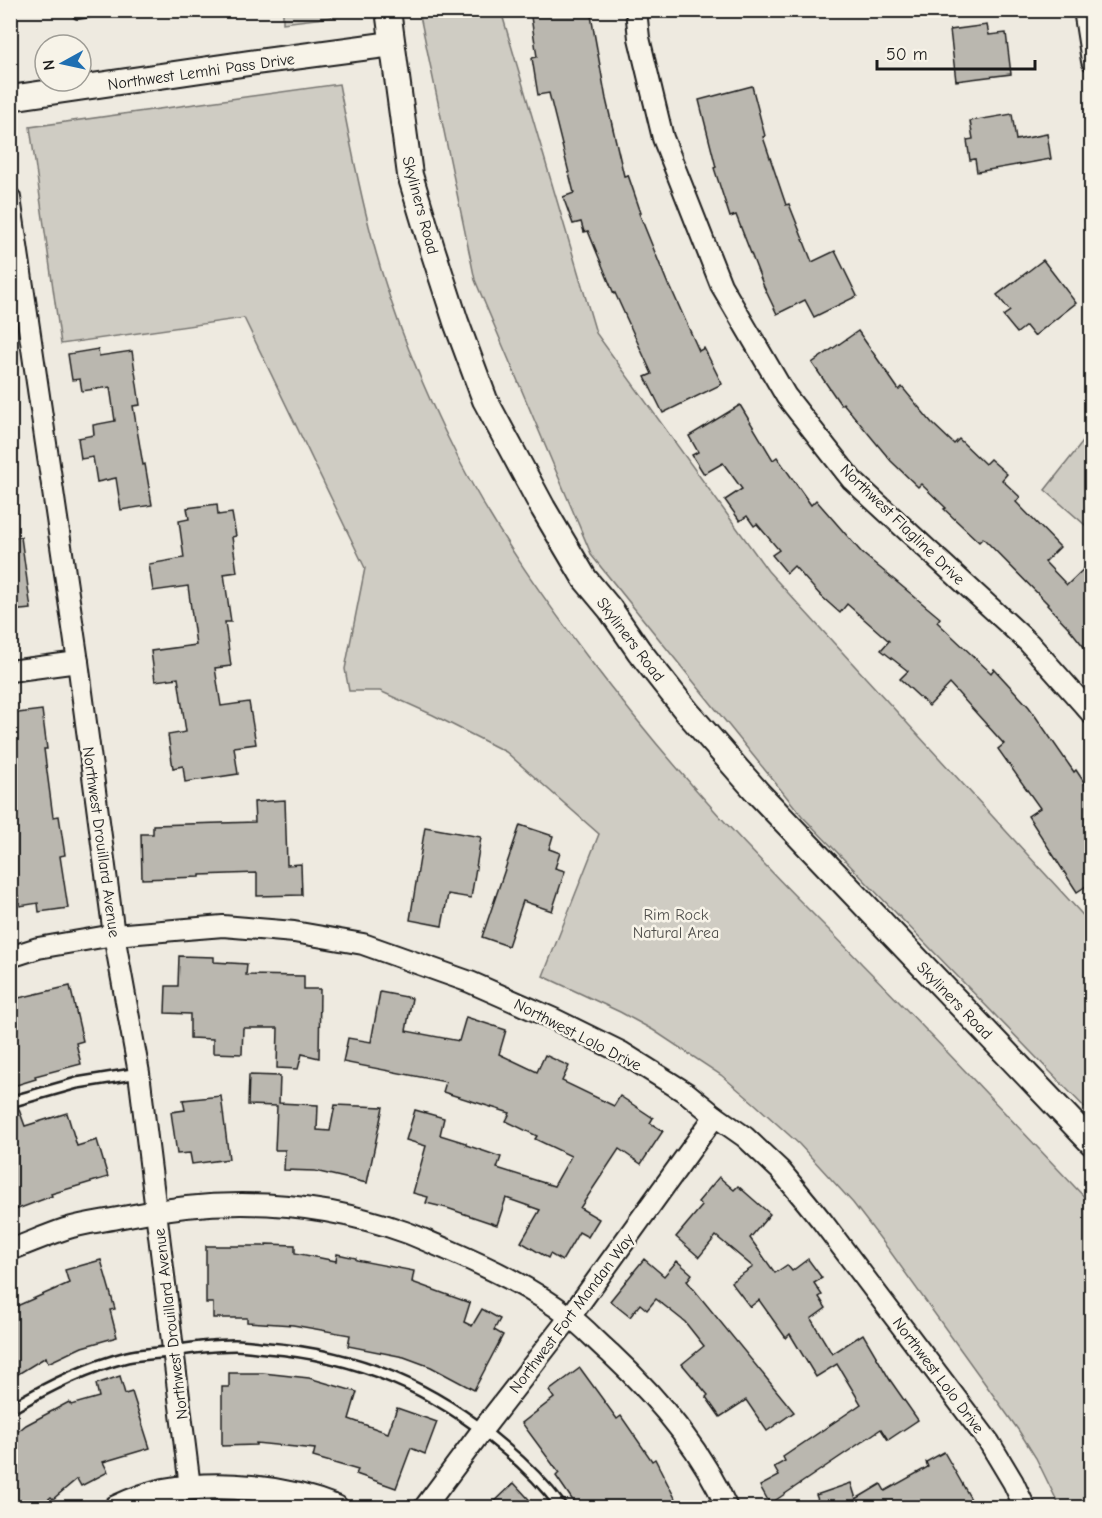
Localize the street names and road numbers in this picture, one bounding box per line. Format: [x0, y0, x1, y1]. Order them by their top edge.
street label: Northwest Lemhi Pass Drive [107, 50, 296, 94]
street label: Skyliners Road [398, 154, 442, 256]
street label: Northwest Flagline Drive [836, 461, 968, 589]
street label: Skyliners Road [593, 594, 668, 685]
street label: Northwest Drouillard Avenue [79, 746, 123, 939]
street label: Skyliners Road [913, 958, 996, 1043]
street label: Northwest Lolo Drive [511, 995, 644, 1075]
street label: Northwest Drouillard Avenue [150, 1227, 192, 1420]
street label: Northwest Fort Mandan Way [506, 1230, 638, 1397]
street label: Northwest Lolo Drive [889, 1314, 988, 1437]

